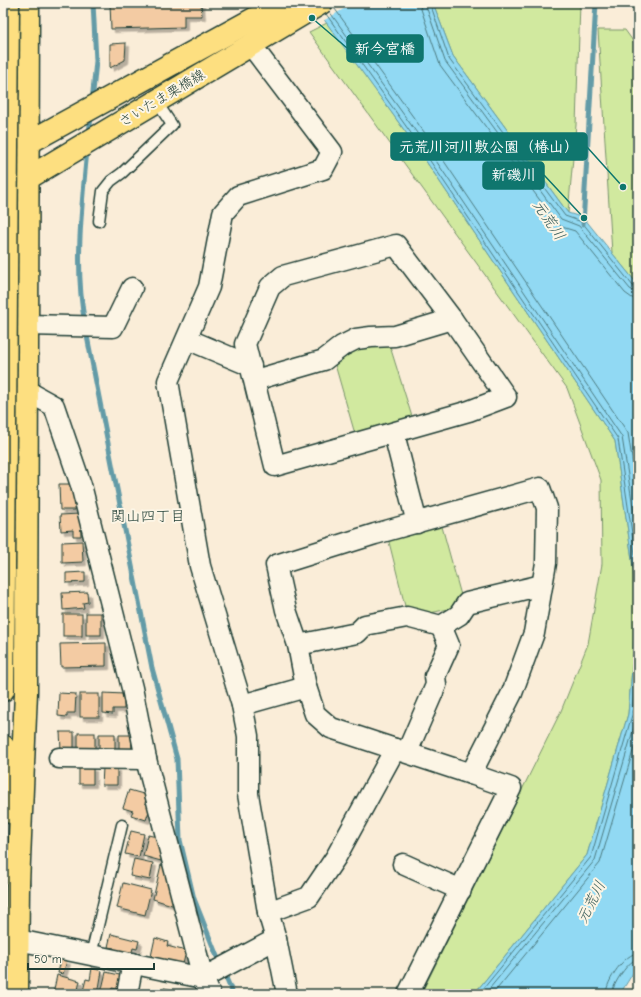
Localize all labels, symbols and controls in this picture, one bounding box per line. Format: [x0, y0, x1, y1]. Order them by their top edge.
callout: 新今宮橋 [347, 35, 423, 62]
text: 新今宮橋 [355, 40, 415, 58]
street label: さいたま栗橋線 [116, 66, 208, 130]
callout: 元荒川河川敷公園（椿山） [391, 133, 587, 160]
text: 元荒川河川敷公園（椿山） [399, 138, 579, 156]
callout: 新磯川 [483, 162, 544, 189]
text: 新磯川 [491, 166, 537, 184]
water label: 元荒川 [529, 196, 569, 244]
district label: 関山四丁目 [110, 507, 186, 525]
water label: 元荒川 [573, 878, 609, 926]
scale bar [28, 945, 154, 971]
text: 50 m [34, 952, 62, 966]

